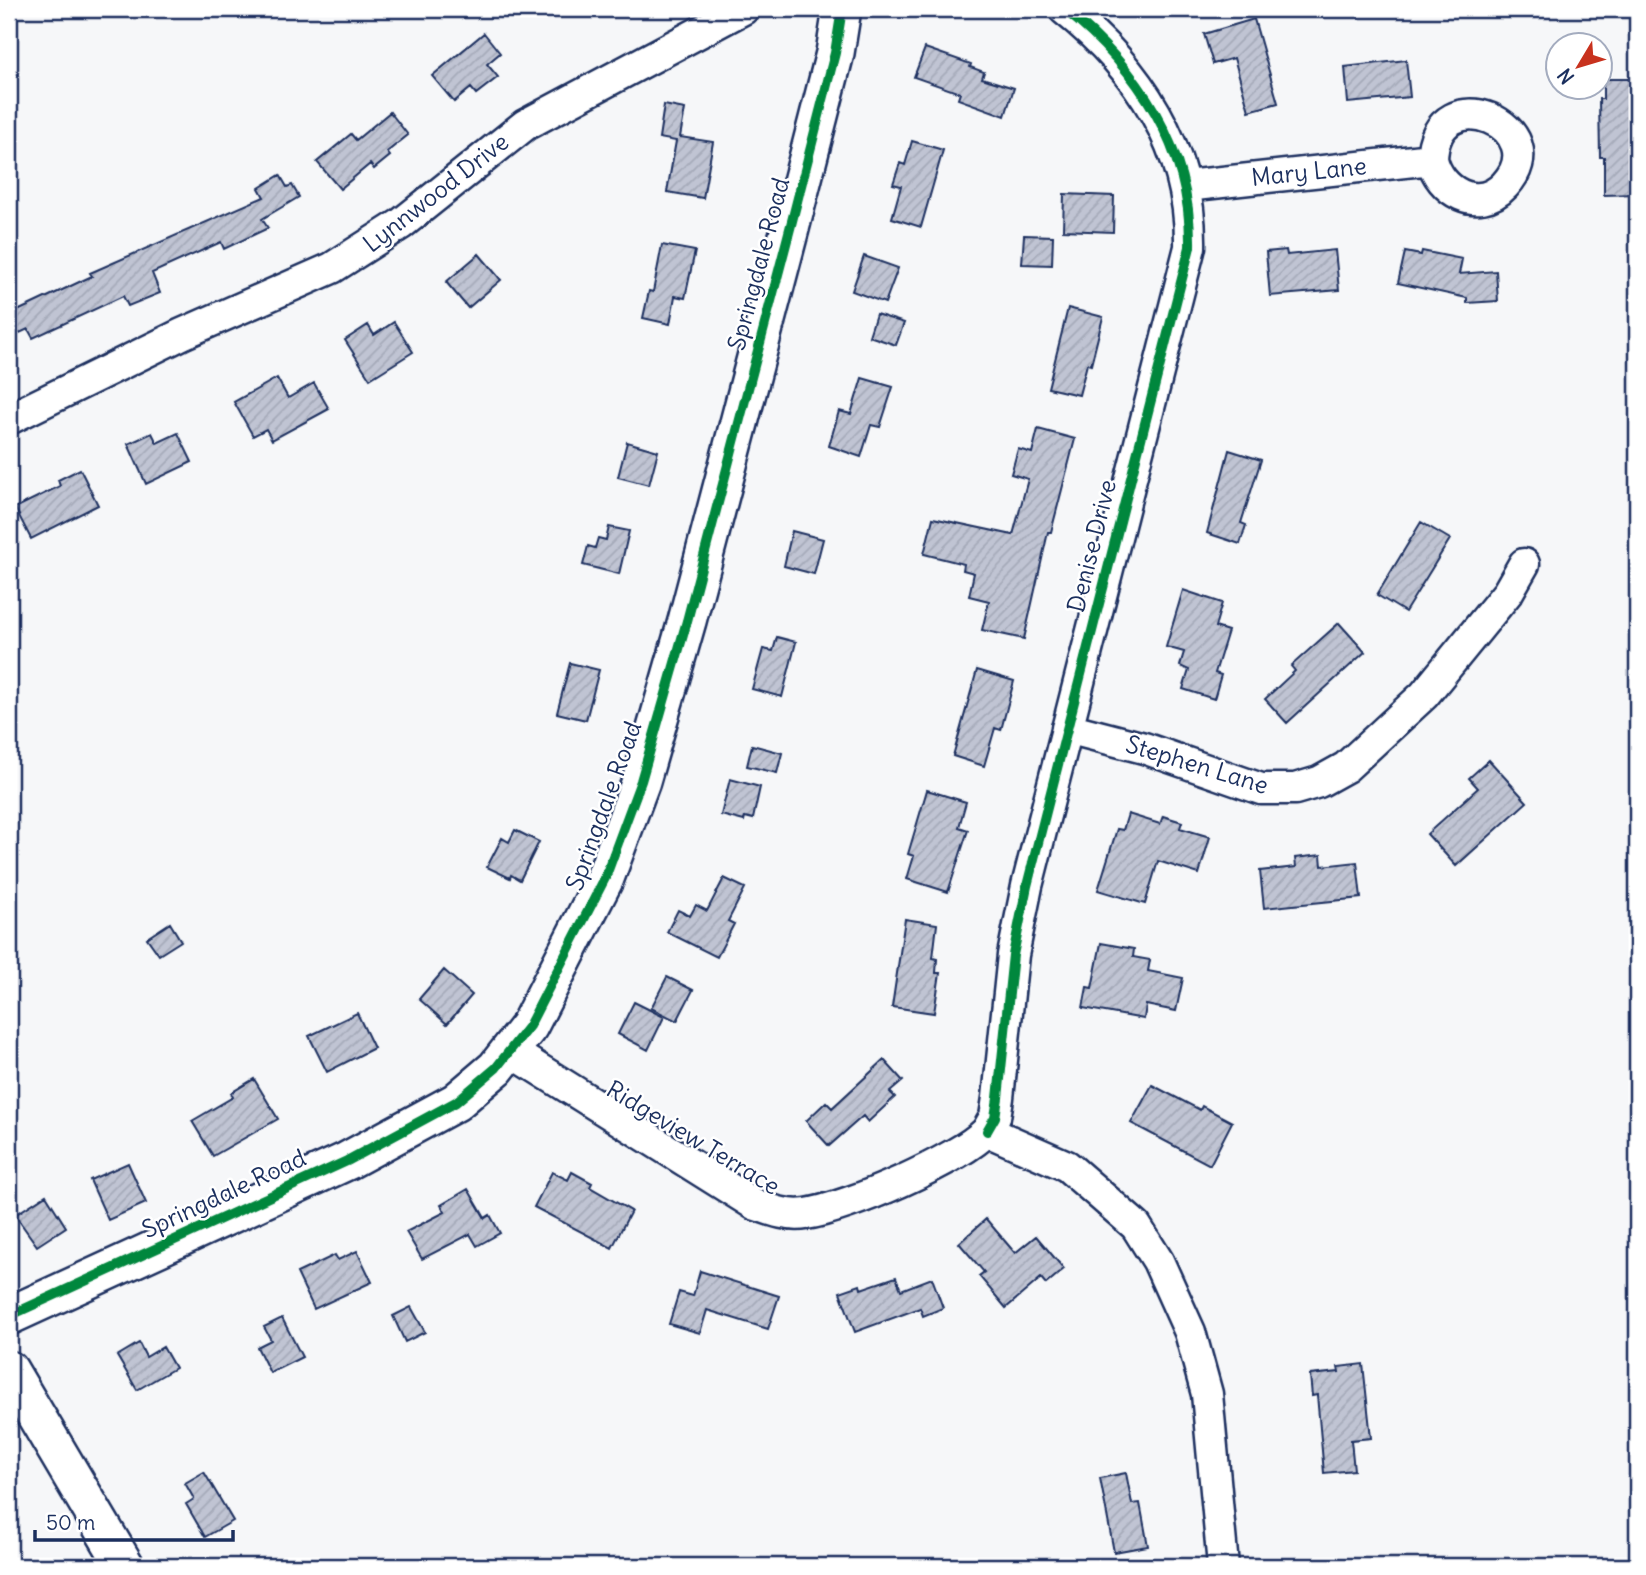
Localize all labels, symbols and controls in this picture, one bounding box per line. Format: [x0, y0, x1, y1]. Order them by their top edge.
north arrow [1544, 32, 1614, 102]
text: N [1552, 64, 1579, 89]
street label: Lynnwood Drive [357, 126, 514, 258]
street label: Mary Lane [1250, 150, 1368, 192]
street label: Springdale Road [721, 174, 796, 353]
street label: Denise Drive [1060, 476, 1122, 615]
street label: Springdale Road [559, 717, 648, 894]
street label: Stephen Lane [1123, 728, 1272, 800]
street label: Ridgeview Terrace [601, 1074, 786, 1201]
street label: Springdale Road [137, 1142, 310, 1244]
scale bar [35, 1498, 233, 1542]
text: 50 m [46, 1509, 95, 1536]

